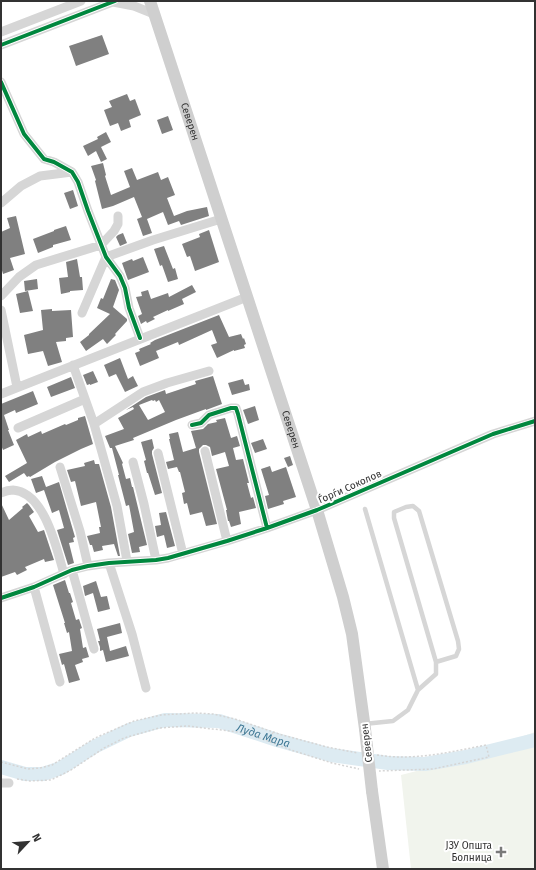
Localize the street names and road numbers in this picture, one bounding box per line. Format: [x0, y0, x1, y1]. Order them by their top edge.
street label: Северен [178, 101, 201, 142]
street label: Северен [279, 409, 302, 450]
street label: Ѓорѓи Соколов [316, 466, 384, 506]
street label: Северен [359, 723, 375, 763]

